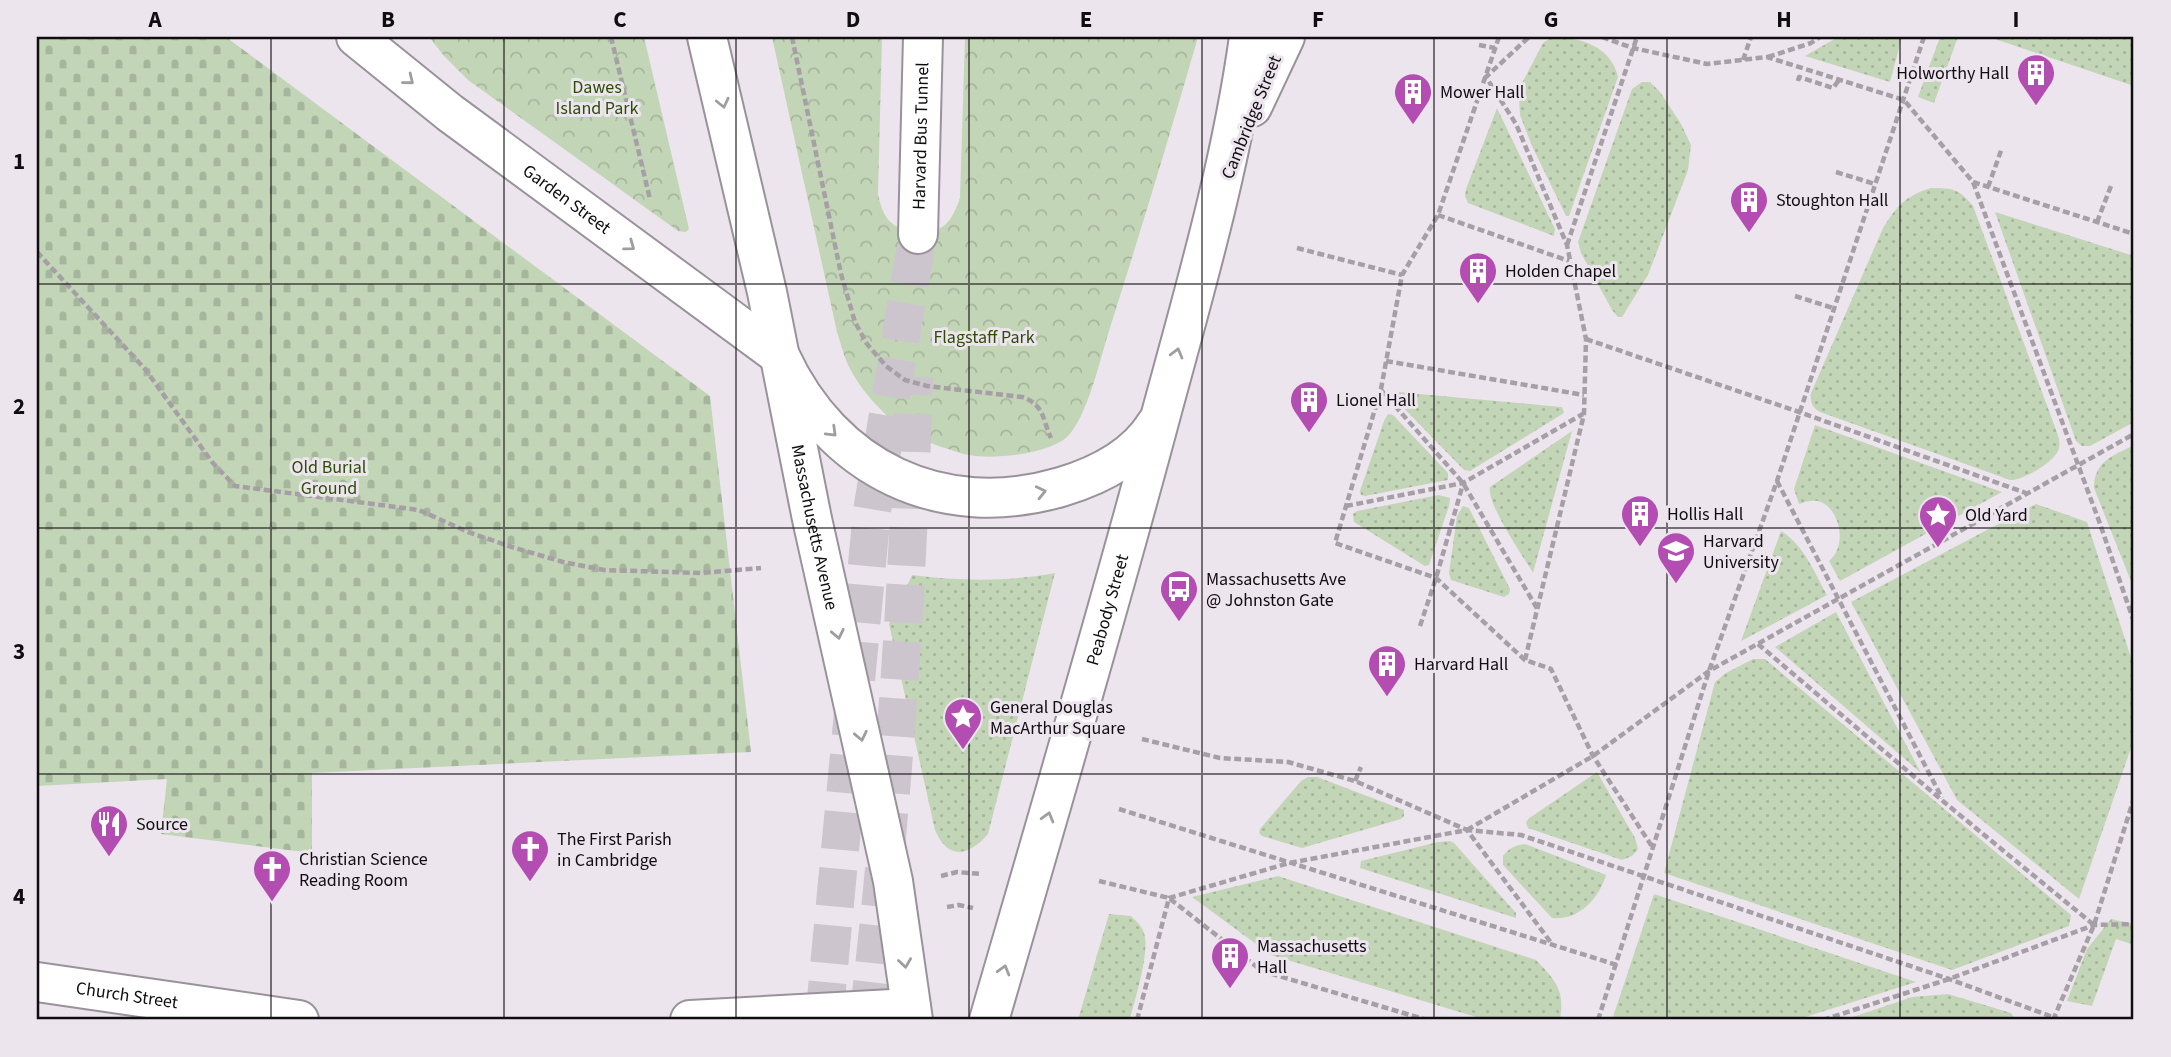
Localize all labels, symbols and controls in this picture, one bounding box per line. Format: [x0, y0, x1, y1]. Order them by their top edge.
text: A [147, 3, 162, 36]
text: B [381, 3, 395, 36]
text: C [613, 3, 627, 36]
text: D [846, 3, 860, 36]
text: E [1080, 3, 1092, 36]
text: F [1312, 3, 1324, 36]
text: G [1544, 3, 1558, 36]
text: H [1776, 3, 1792, 36]
text: I [2013, 3, 2019, 36]
street label: Cambridge Street [1215, 52, 1288, 183]
building icon: Holworthy Hall [2015, 52, 2057, 107]
place label: Holworthy Hall [1896, 61, 2009, 86]
street label: Harvard Bus Tunnel [907, 62, 935, 210]
building icon: Mower Hall [1392, 71, 1434, 126]
one-way arrow [401, 72, 413, 85]
park label: Dawes Island Park [555, 75, 639, 121]
place label: Mower Hall [1440, 80, 1524, 105]
one-way arrow [715, 97, 729, 109]
text: 1 [13, 145, 25, 178]
street label: Garden Street [517, 159, 616, 240]
building icon: Stoughton Hall [1728, 179, 1770, 234]
place label: Stoughton Hall [1776, 188, 1888, 213]
one-way arrow [622, 238, 635, 250]
building icon: Holden Chapel [1457, 250, 1499, 305]
place label: Holden Chapel [1505, 259, 1616, 284]
park label: Flagstaff Park [933, 325, 1035, 350]
one-way arrow [1169, 348, 1183, 360]
building icon: Lionel Hall [1288, 379, 1330, 434]
place label: Lionel Hall [1336, 388, 1416, 413]
text: 2 [13, 390, 25, 423]
one-way arrow [824, 424, 837, 437]
street label: Massachusetts Avenue [785, 442, 844, 613]
park label: Old Burial Ground [292, 455, 366, 501]
one-way arrow [1035, 486, 1047, 500]
building icon: Hollis Hall [1619, 493, 1661, 548]
place icon: Old Yard [1917, 494, 1959, 549]
place label: Hollis Hall [1667, 502, 1743, 527]
place label: Old Yard [1965, 503, 2028, 528]
place label: Harvard University [1703, 529, 1779, 575]
school or university icon: Harvard University [1655, 530, 1697, 585]
street label: Peabody Street [1080, 551, 1135, 668]
place label: Massachusetts Ave @ Johnston Gate [1206, 567, 1346, 613]
bus stop icon: Massachusetts Ave @ Johnston Gate [1158, 568, 1200, 623]
one-way arrow [830, 628, 845, 640]
text: 3 [13, 635, 25, 668]
building icon: Harvard Hall [1366, 643, 1408, 698]
place label: Harvard Hall [1414, 652, 1508, 677]
place label: General Douglas MacArthur Square [990, 695, 1125, 741]
place icon: General Douglas MacArthur Square [942, 696, 984, 751]
one-way arrow [853, 730, 867, 742]
restaurant icon: Source [88, 803, 130, 858]
place label: Source [136, 812, 188, 837]
one-way arrow [1039, 812, 1054, 824]
place label: The First Parish in Cambridge [557, 827, 672, 873]
church icon: The First Parish in Cambridge [509, 828, 551, 883]
place label: Christian Science Reading Room [299, 847, 428, 893]
church icon: Christian Science Reading Room [251, 848, 293, 903]
text: 4 [13, 880, 25, 913]
place label: Massachusetts Hall [1257, 934, 1367, 980]
building icon: Massachusetts Hall [1209, 935, 1251, 990]
one-way arrow [898, 957, 913, 969]
one-way arrow [995, 964, 1010, 976]
street label: Church Street [74, 976, 180, 1015]

